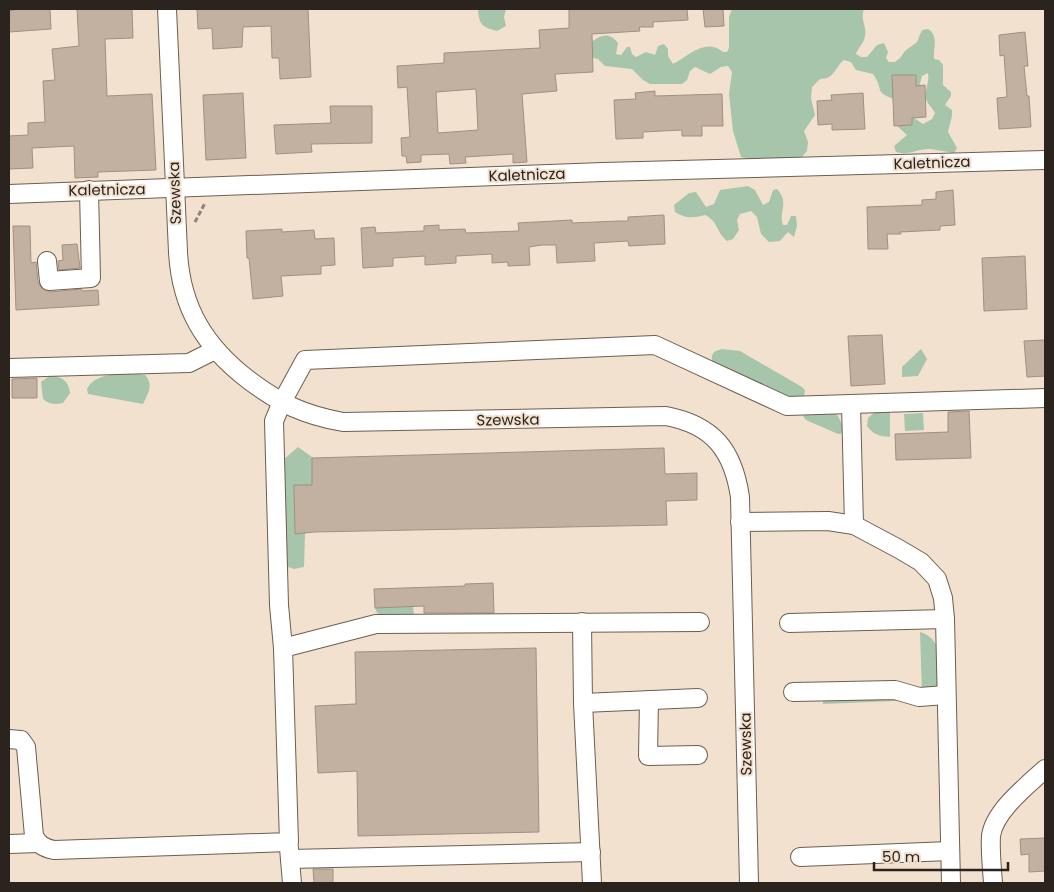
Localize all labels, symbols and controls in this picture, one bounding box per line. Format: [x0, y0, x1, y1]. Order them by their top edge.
street label: Kaletnicza [893, 151, 971, 174]
street label: Szewska [163, 161, 186, 225]
street label: Kaletnicza [488, 163, 566, 186]
street label: Kaletnicza [68, 178, 146, 201]
street label: Szewska [476, 408, 540, 431]
street label: Szewska [734, 712, 757, 776]
scale bar [874, 840, 1008, 872]
text: 50 m [882, 846, 920, 867]

